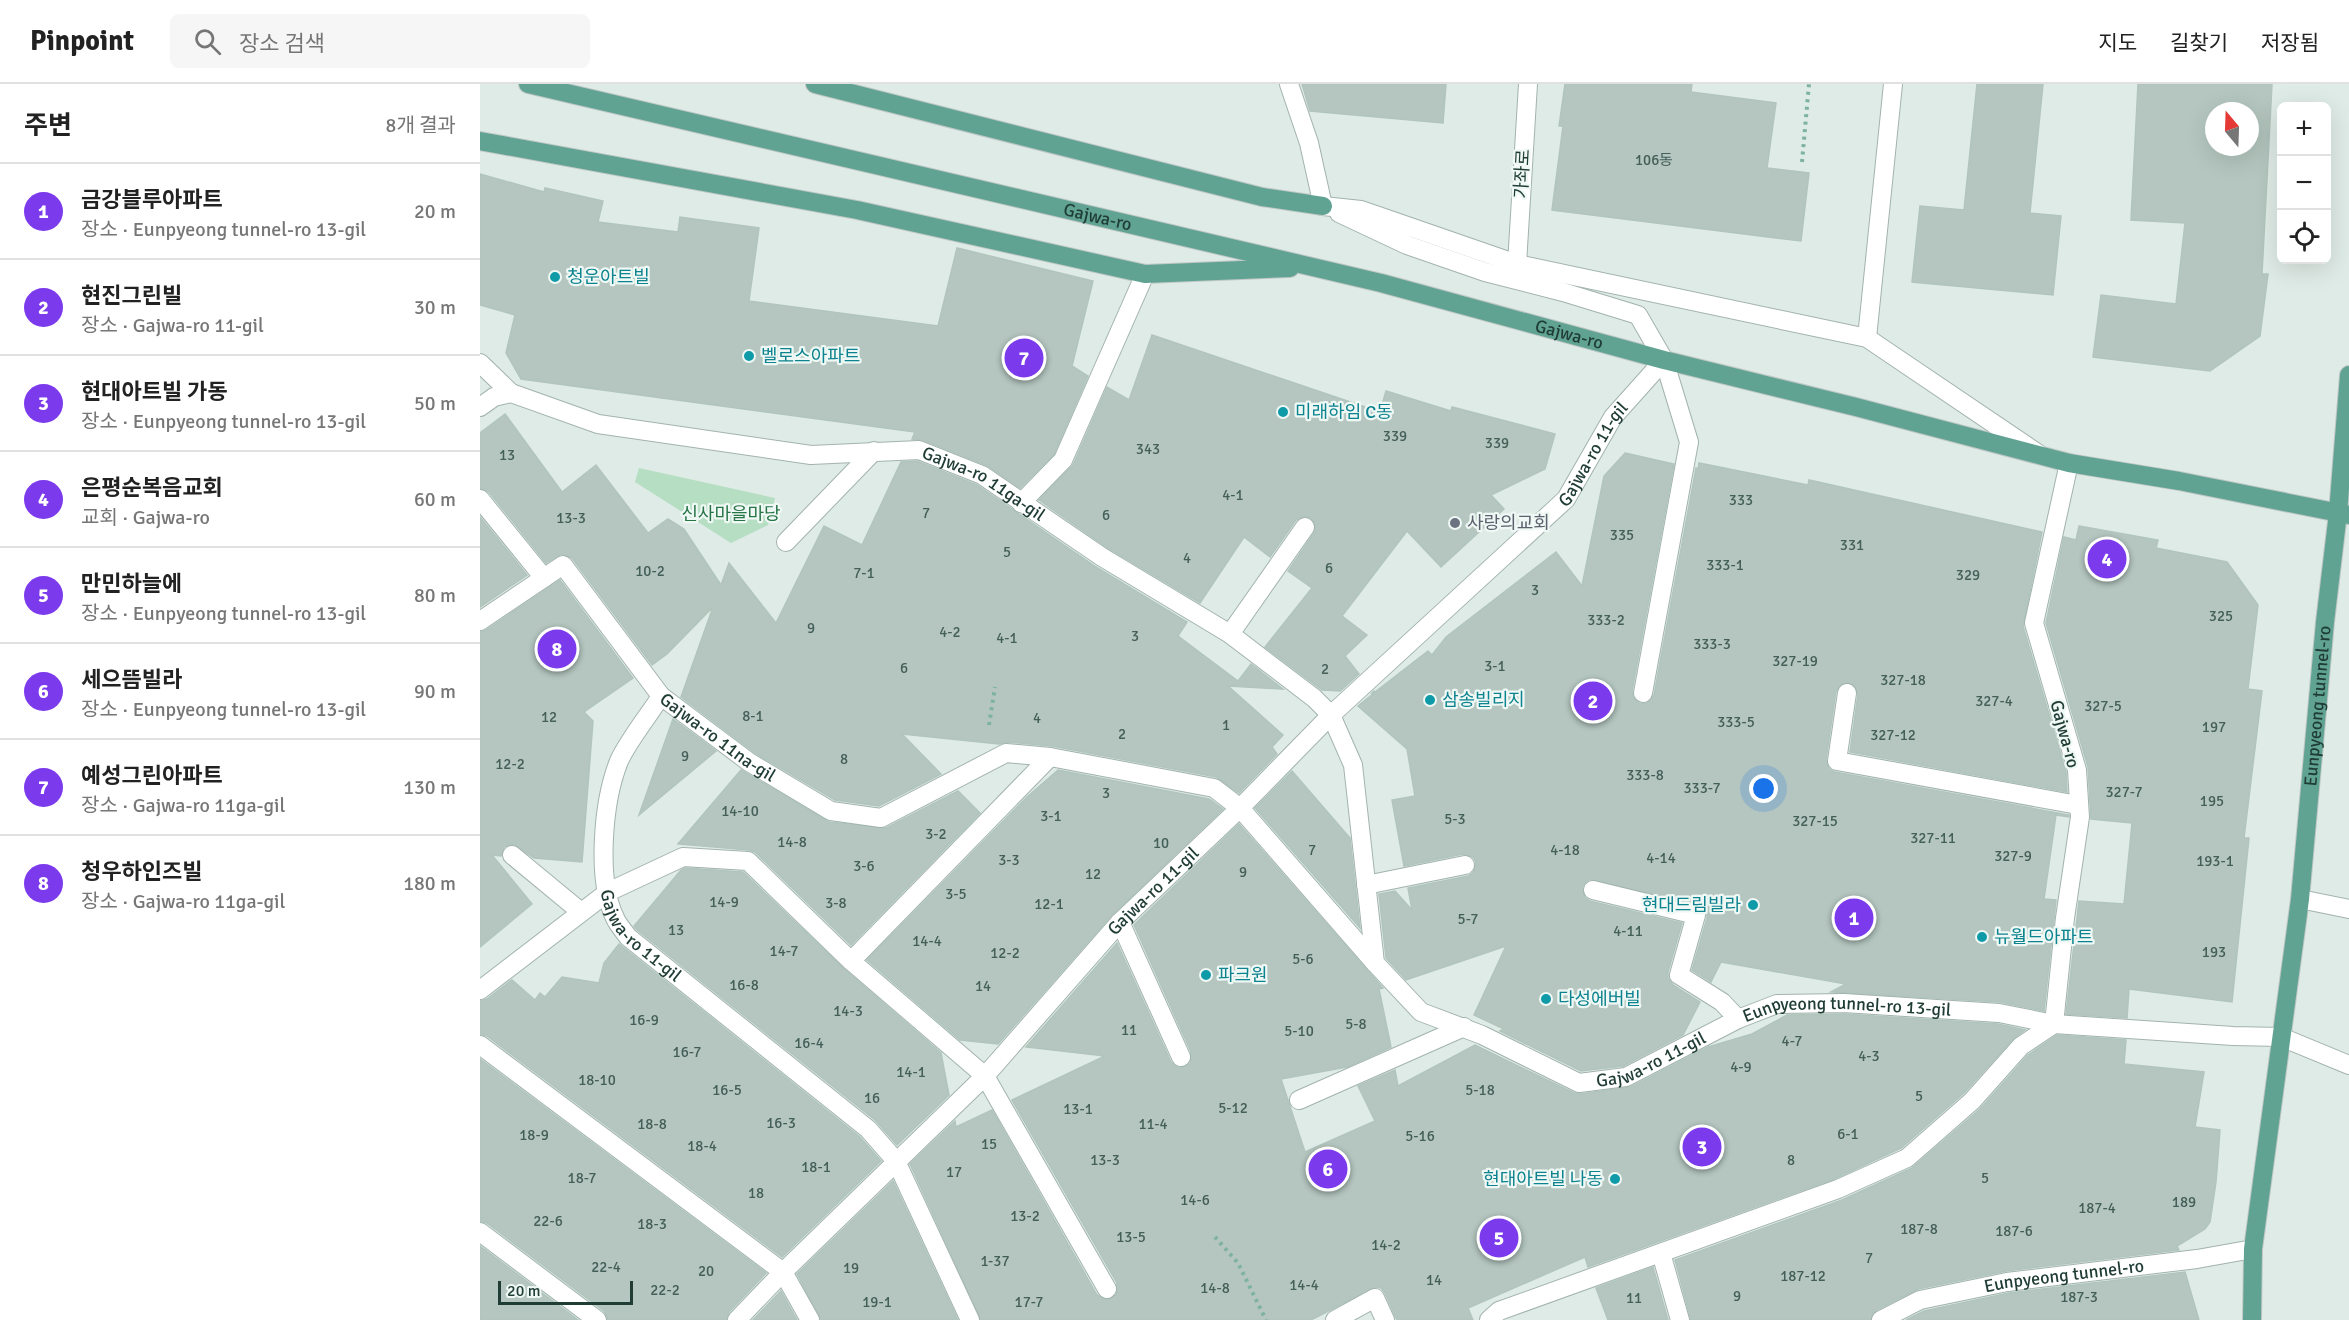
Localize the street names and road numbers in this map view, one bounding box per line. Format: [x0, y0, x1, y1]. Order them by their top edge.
street label: 가좌로 [1510, 149, 1534, 199]
street label: Gajwa-ro [1061, 198, 1134, 236]
street label: Gajwa-ro [1533, 314, 1606, 354]
street label: Gajwa-ro 11-gil [1554, 397, 1633, 512]
street label: Gajwa-ro 11ga-gil [919, 441, 1049, 526]
street label: Eunpyeong tunnel-ro [2299, 625, 2336, 787]
street label: Gajwa-ro 11na-gil [655, 688, 780, 786]
street label: Gajwa-ro [2045, 698, 2085, 770]
street label: Gajwa-ro 11-gil [1103, 842, 1203, 940]
street label: Gajwa-ro 11-gil [596, 887, 686, 986]
street label: Eunpyeong tunnel-ro 13-gil [1739, 992, 1952, 1027]
street label: Gajwa-ro 11-gil [1595, 1027, 1709, 1092]
street label: Eunpyeong tunnel-ro [1982, 1255, 2145, 1297]

